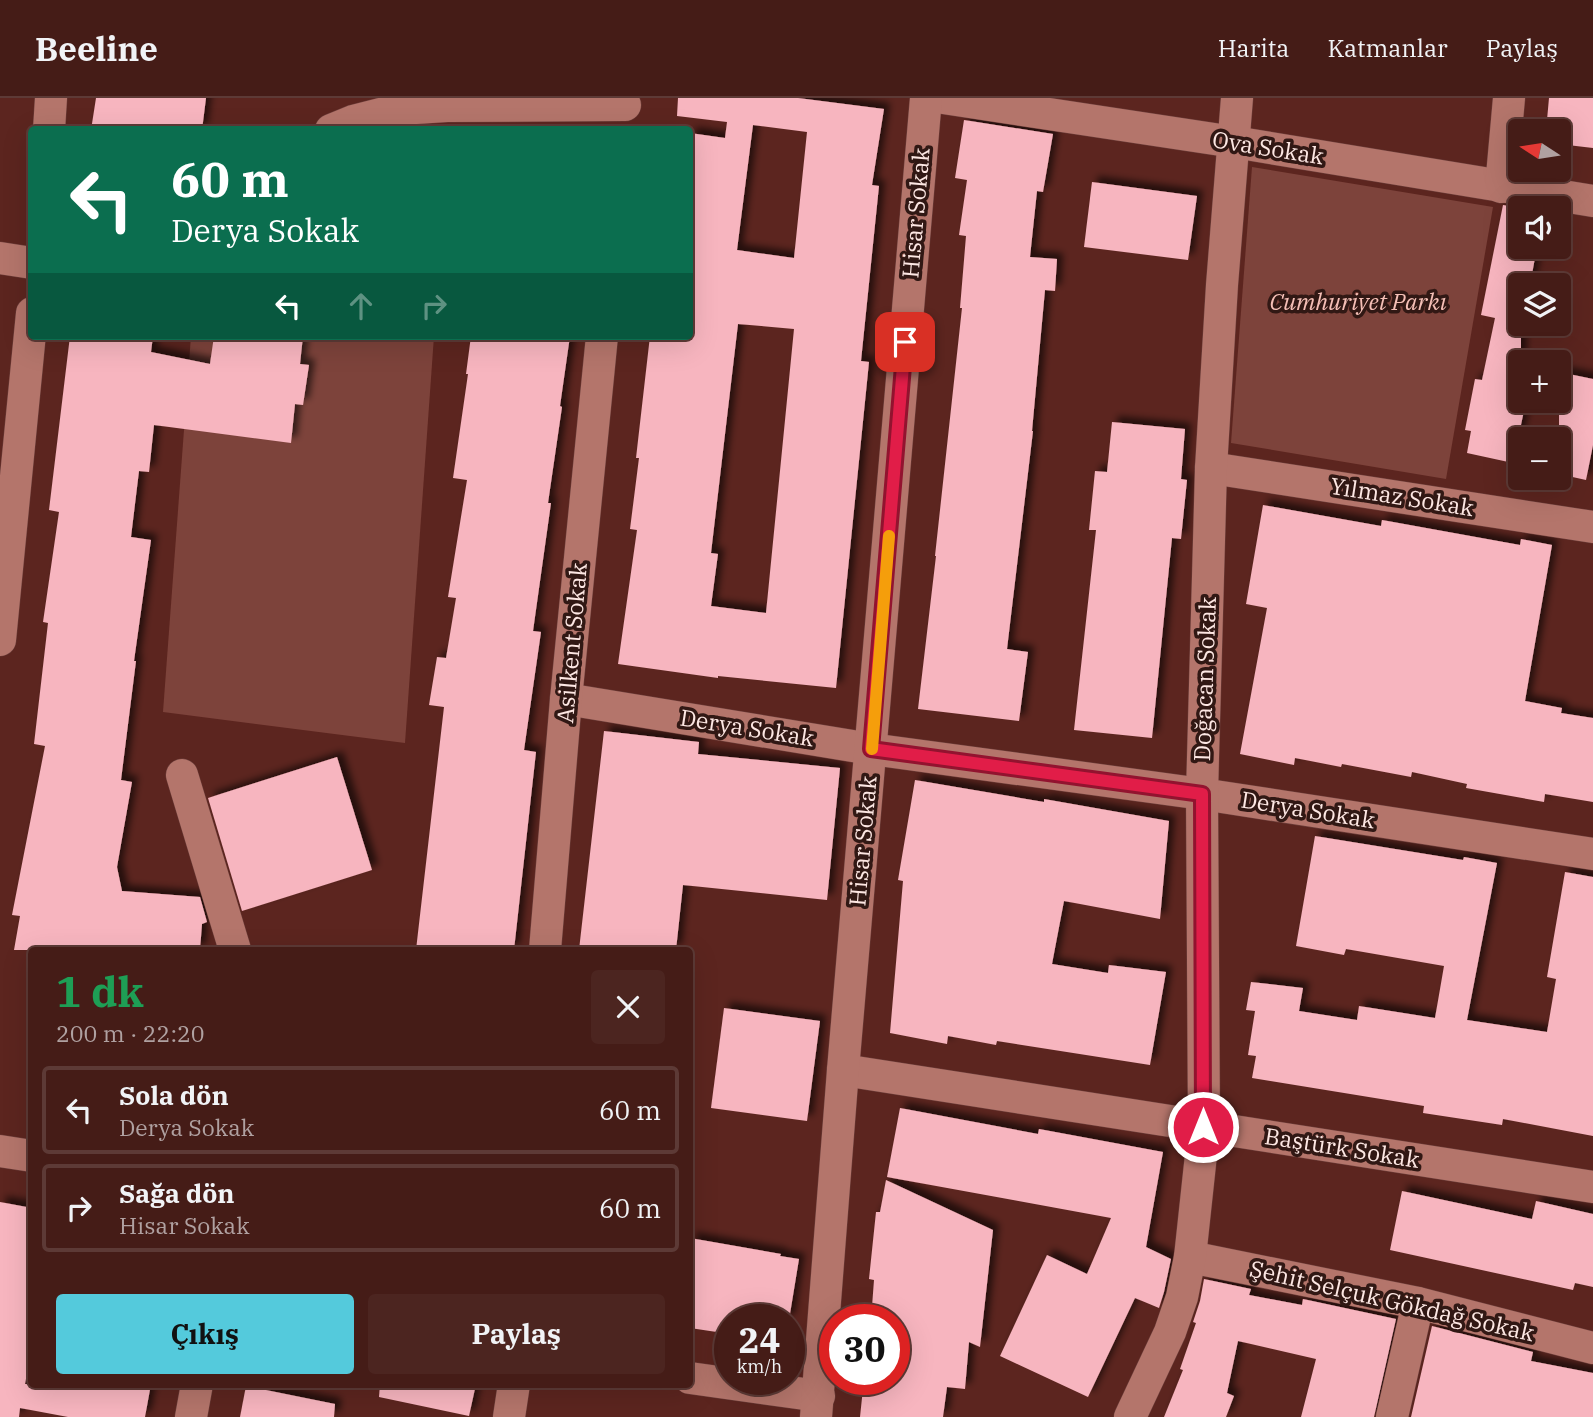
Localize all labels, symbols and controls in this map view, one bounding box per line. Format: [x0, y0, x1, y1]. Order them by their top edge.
text: Beeline [35, 27, 158, 70]
text: Harita [1218, 32, 1289, 64]
text: Katmanlar [1327, 32, 1448, 64]
text: Paylaş [1486, 32, 1558, 64]
north arrow [1508, 119, 1572, 182]
map controls [1508, 119, 1571, 490]
street label: Ova Sokak [1210, 123, 1327, 171]
street label: Hisar Sokak [894, 146, 936, 279]
text: 60 m [171, 147, 289, 210]
icon: left [56, 154, 147, 245]
button: sound [1508, 196, 1571, 259]
text: Derya Sokak [171, 209, 359, 251]
button: layers [1508, 273, 1571, 336]
park label: Cumhuriyet Parkı [1269, 286, 1447, 316]
icon: left [269, 287, 307, 325]
icon: ahead [342, 287, 380, 325]
icon: right [415, 287, 453, 325]
pin [875, 312, 935, 372]
icon: arrive [886, 323, 924, 361]
button: + [1508, 350, 1571, 413]
button: − [1508, 427, 1571, 490]
street label: Yılmaz Sokak [1328, 470, 1477, 522]
street label: Asilkent Sokak [549, 561, 593, 724]
street label: Doğacan Sokak [1186, 596, 1222, 762]
street label: Derya Sokak [678, 702, 817, 752]
street label: Hisar Sokak [841, 774, 883, 907]
street label: Derya Sokak [1239, 784, 1378, 834]
text: 1 dk [56, 964, 144, 1019]
button: close [591, 970, 665, 1044]
text: 200 m · 22:20 [56, 1018, 205, 1048]
text: Sola dön [119, 1078, 229, 1112]
position arrow [1166, 1090, 1240, 1164]
icon: left [60, 1091, 98, 1129]
text: 60 m [599, 1093, 661, 1127]
text: Derya Sokak [119, 1112, 254, 1142]
street label: Baştürk Sokak [1263, 1120, 1422, 1174]
text: Sağa dön [119, 1176, 235, 1210]
icon: right [60, 1189, 98, 1227]
text: 60 m [599, 1191, 661, 1225]
text: Hisar Sokak [119, 1210, 250, 1240]
street label: Şehit Selçuk Gökdağ Sokak [1247, 1253, 1538, 1348]
button: Çıkış [56, 1294, 354, 1374]
button: Paylaş [368, 1294, 665, 1374]
speed limit sign: 30 [819, 1304, 910, 1395]
text: 24 [738, 1317, 781, 1363]
text: km/h [737, 1355, 782, 1378]

